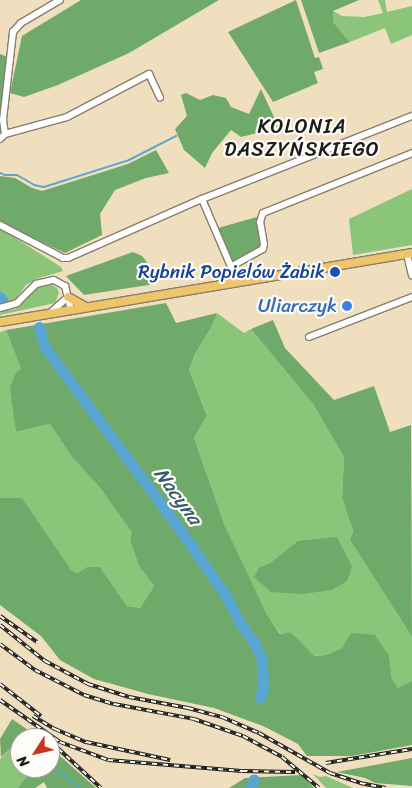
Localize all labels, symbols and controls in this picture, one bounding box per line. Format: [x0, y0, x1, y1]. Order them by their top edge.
district label: KOLONIA DASZYŃSKIEGO [223, 115, 381, 162]
place label: Rybnik Popielów Żabik [138, 261, 325, 283]
marker: Rybnik Popielów Żabik [329, 266, 341, 278]
place label: Uliarczyk [258, 295, 337, 317]
marker: Uliarczyk [341, 300, 353, 312]
water label: Nacyna [149, 463, 207, 529]
north arrow [10, 728, 60, 778]
text: N [10, 750, 36, 772]

